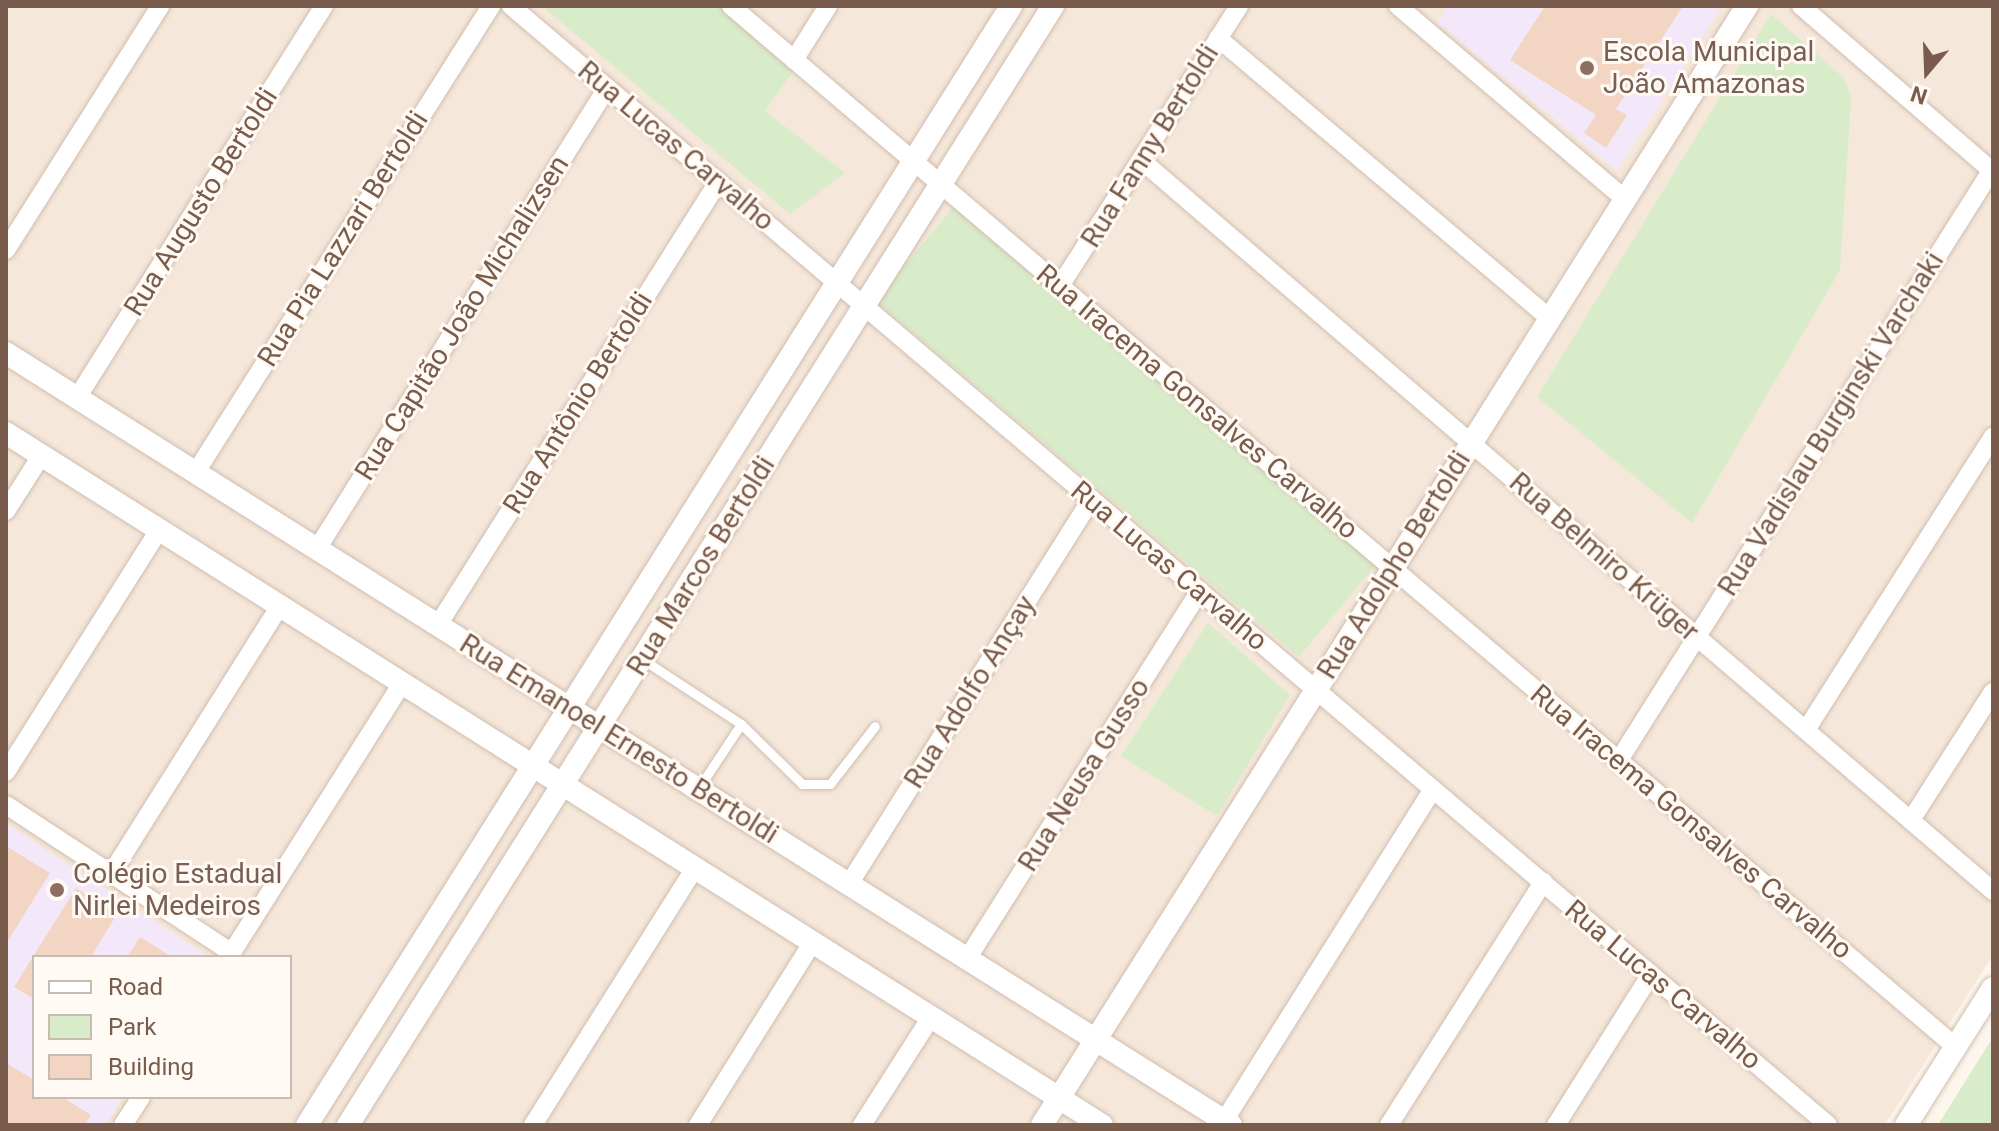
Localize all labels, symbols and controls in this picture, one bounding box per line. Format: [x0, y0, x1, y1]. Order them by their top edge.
north arrow [1887, 32, 1967, 112]
place label: Escola Municipal João Amazonas [1603, 35, 1814, 101]
street label: Rua Fanny Bertoldi [1074, 38, 1226, 254]
street label: Rua Lucas Carvalho [571, 54, 781, 238]
marker: Escola Municipal João Amazonas [1578, 59, 1596, 77]
text: N [1908, 81, 1930, 110]
street label: Rua Augusto Bertoldi [117, 82, 285, 322]
street label: Rua Pia Lazzari Bertoldi [251, 105, 435, 373]
street label: Rua Capitão João Michalizsen [348, 149, 576, 487]
street label: Rua Vadislau Burginski Varchaki [1711, 246, 1951, 602]
street label: Rua Iracema Gonsalves Carvalho [1029, 258, 1365, 546]
street label: Rua Antônio Bertoldi [496, 286, 660, 520]
street label: Rua Adolpho Bertoldi [1310, 445, 1478, 685]
street label: Rua Marcos Bertoldi [620, 450, 782, 682]
street label: Rua Belmiro Krüger [1502, 466, 1706, 648]
street label: Rua Lucas Carvalho [1064, 474, 1274, 658]
street label: Rua Adolfo Ançay [897, 589, 1043, 795]
street label: Rua Emanoel Ernesto Bertoldi [454, 627, 784, 851]
street label: Rua Neusa Gusso [1011, 672, 1157, 878]
street label: Rua Iracema Gonsalves Carvalho [1523, 678, 1859, 966]
place label: Colégio Estadual Nirlei Medeiros [73, 857, 282, 923]
marker: Colégio Estadual Nirlei Medeiros [48, 881, 66, 899]
street label: Rua Lucas Carvalho [1558, 893, 1768, 1077]
legend [32, 955, 292, 1099]
text: Road [108, 973, 163, 1001]
text: Park [108, 1013, 156, 1041]
text: Building [108, 1053, 194, 1081]

